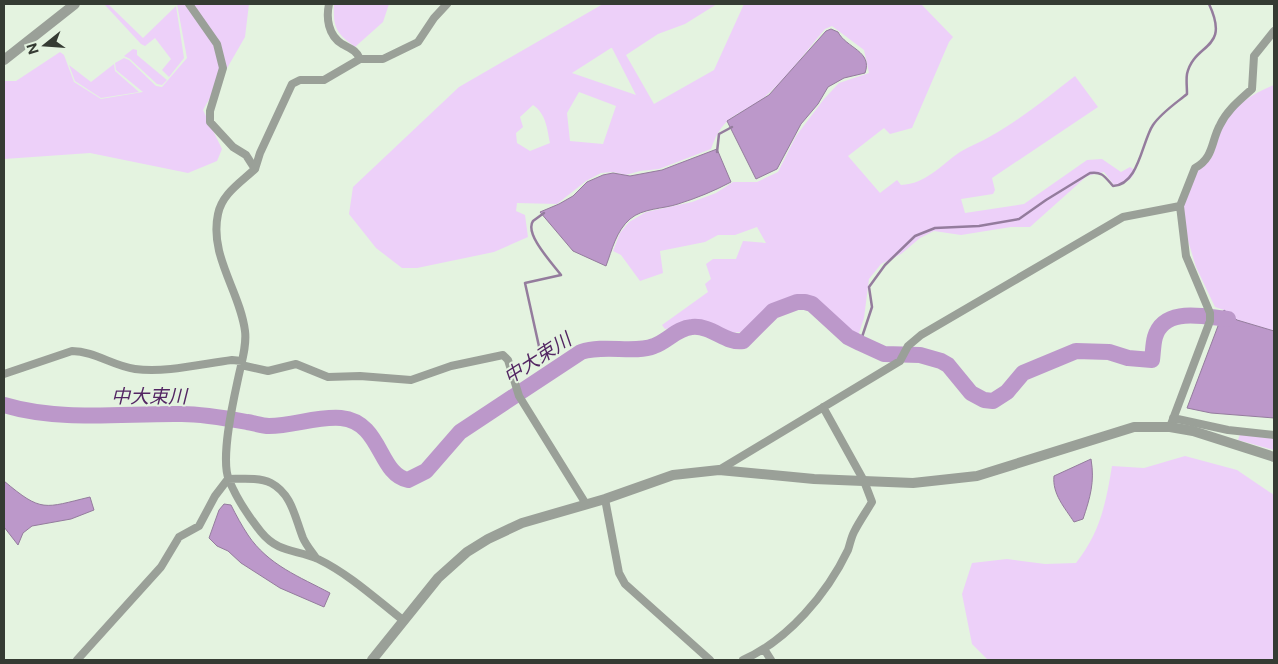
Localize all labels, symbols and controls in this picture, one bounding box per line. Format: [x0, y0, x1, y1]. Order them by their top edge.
north arrow [20, 20, 70, 70]
text: N [23, 41, 42, 56]
water label: 中大束川 [499, 327, 577, 388]
water label: 中大束川 [111, 385, 189, 407]

